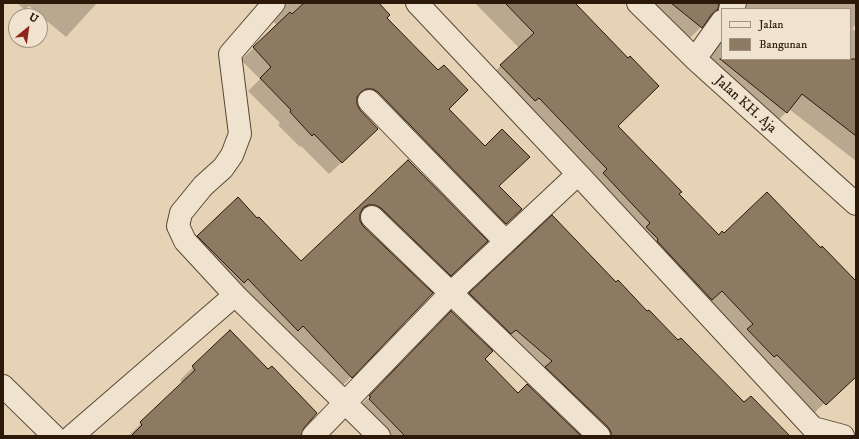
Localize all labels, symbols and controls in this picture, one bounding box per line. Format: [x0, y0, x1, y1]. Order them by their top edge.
north arrow [8, 8, 48, 48]
legend [721, 8, 851, 60]
text: U [26, 10, 40, 27]
text: Jalan [759, 17, 784, 32]
text: Bangunan [759, 37, 807, 52]
street label: Jalan KH. Aja [710, 73, 780, 137]

